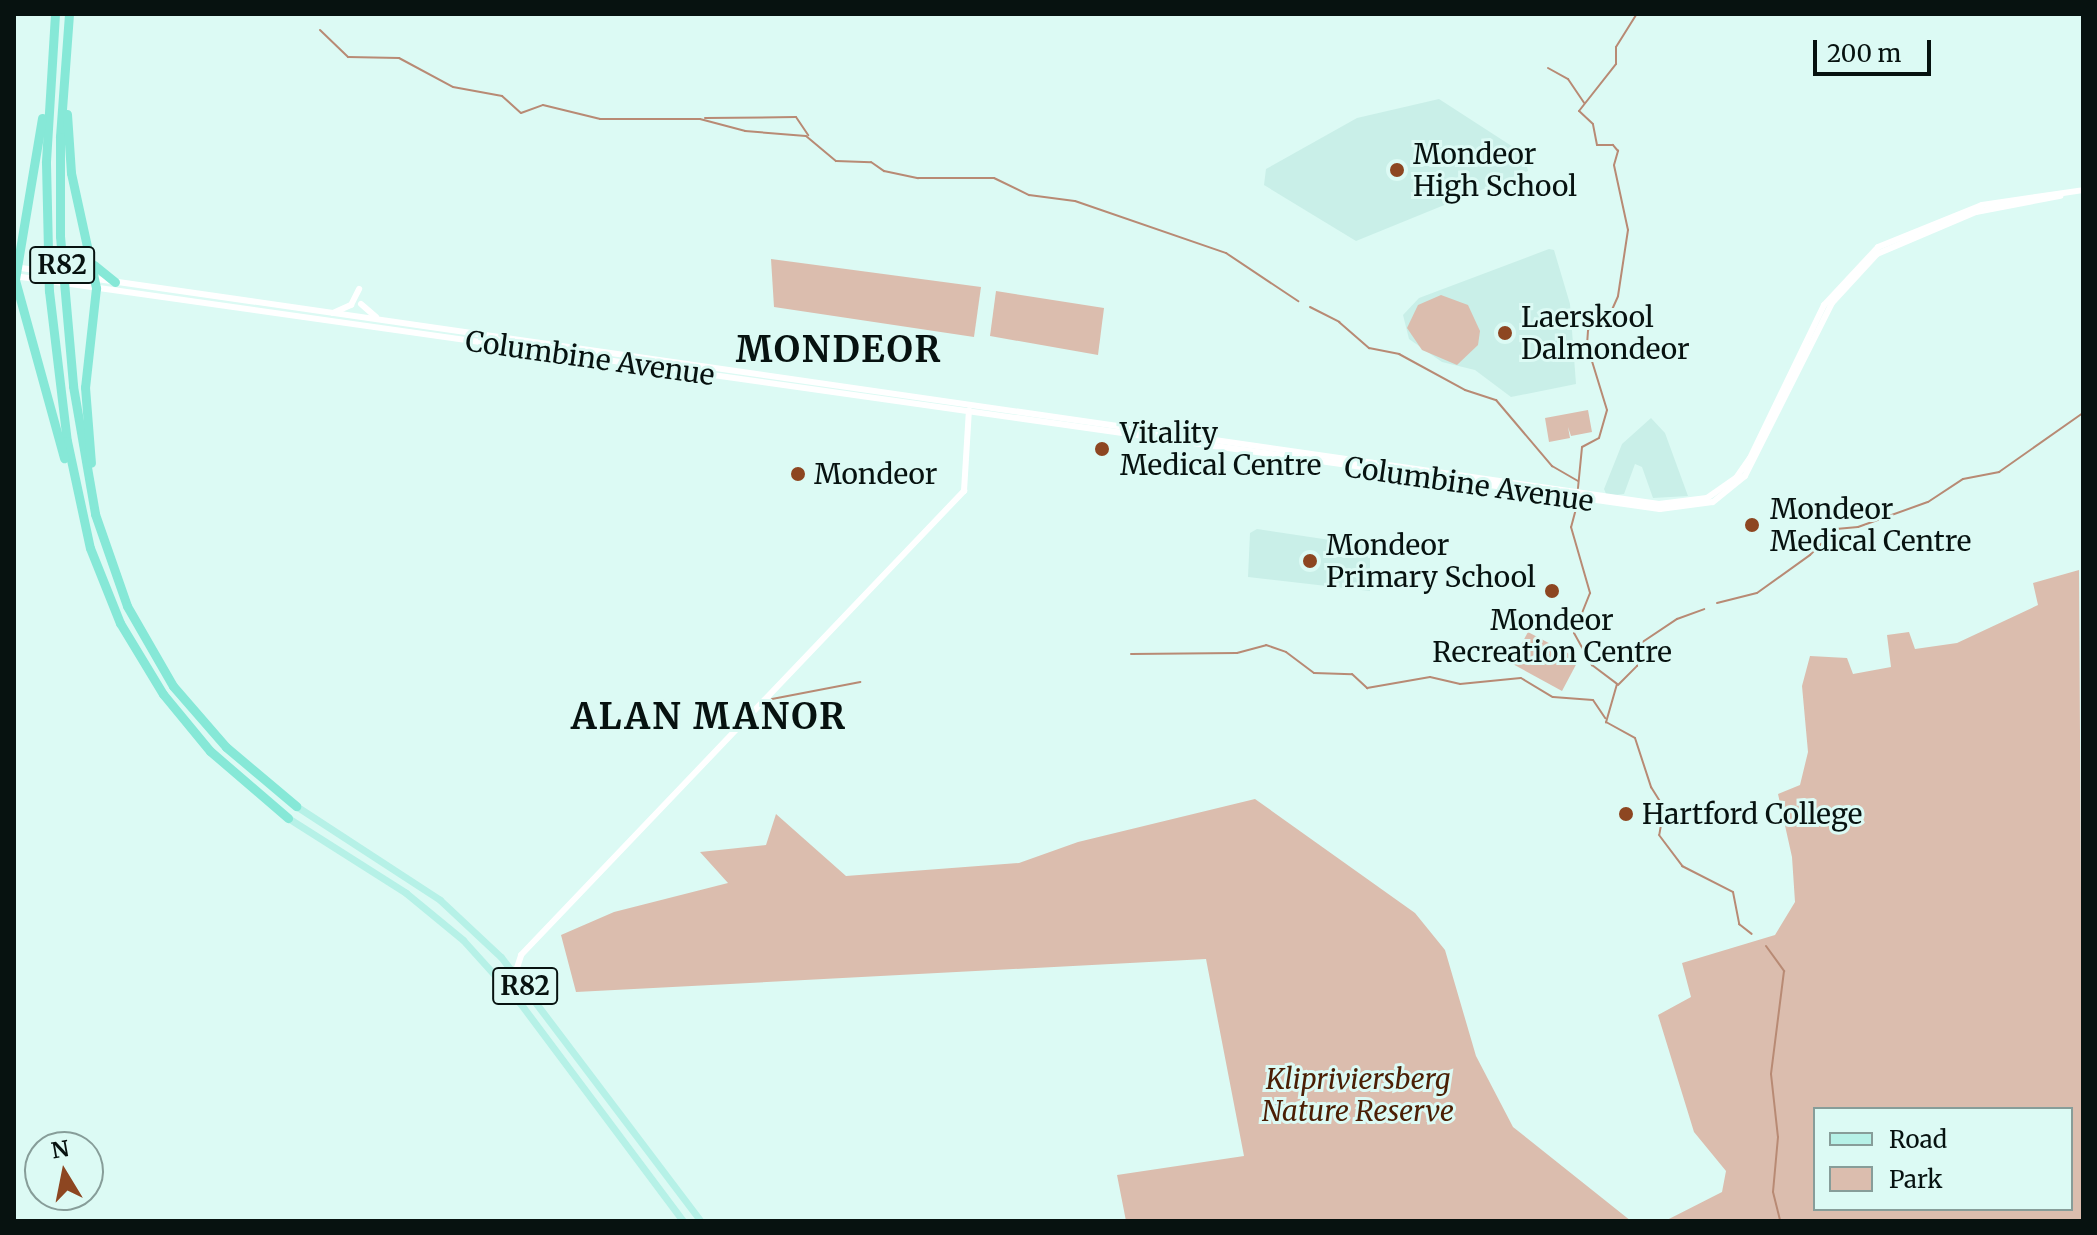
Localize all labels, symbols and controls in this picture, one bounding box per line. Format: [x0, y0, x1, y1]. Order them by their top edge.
scale bar [1817, 24, 1935, 74]
text: 200 m [1827, 38, 1901, 69]
place label: Mondeor High School [1413, 137, 1577, 203]
marker: Mondeor High School [1388, 161, 1406, 179]
road number: R82 [28, 243, 96, 287]
place label: Laerskool Dalmondeor [1521, 300, 1690, 366]
street label: Columbine Avenue [463, 324, 717, 392]
marker: Laerskool Dalmondeor [1496, 324, 1514, 342]
district label: MONDEOR [736, 328, 942, 372]
place label: Vitality Medical Centre [1120, 416, 1321, 482]
marker: Vitality Medical Centre [1091, 438, 1113, 460]
street label: Columbine Avenue [1342, 450, 1596, 518]
place label: Mondeor [814, 457, 937, 491]
marker: Mondeor [789, 465, 807, 483]
place label: Mondeor Medical Centre [1770, 492, 1971, 558]
marker: Mondeor Medical Centre [1741, 514, 1763, 536]
place label: Mondeor Primary School [1326, 528, 1536, 594]
marker: Mondeor Primary School [1301, 552, 1319, 570]
marker: Mondeor Recreation Centre [1543, 582, 1561, 600]
place label: Mondeor Recreation Centre [1432, 603, 1672, 669]
district label: ALAN MANOR [571, 695, 847, 739]
place label: Hartford College [1642, 797, 1862, 831]
marker: Hartford College [1617, 805, 1635, 823]
road number: R82 [491, 964, 559, 1008]
park label: Klipriviersberg Nature Reserve [1262, 1062, 1454, 1128]
legend [1813, 1107, 2073, 1211]
text: Road [1889, 1124, 1947, 1155]
north arrow [24, 1131, 104, 1211]
text: N [49, 1134, 71, 1165]
text: Park [1889, 1164, 1942, 1195]

